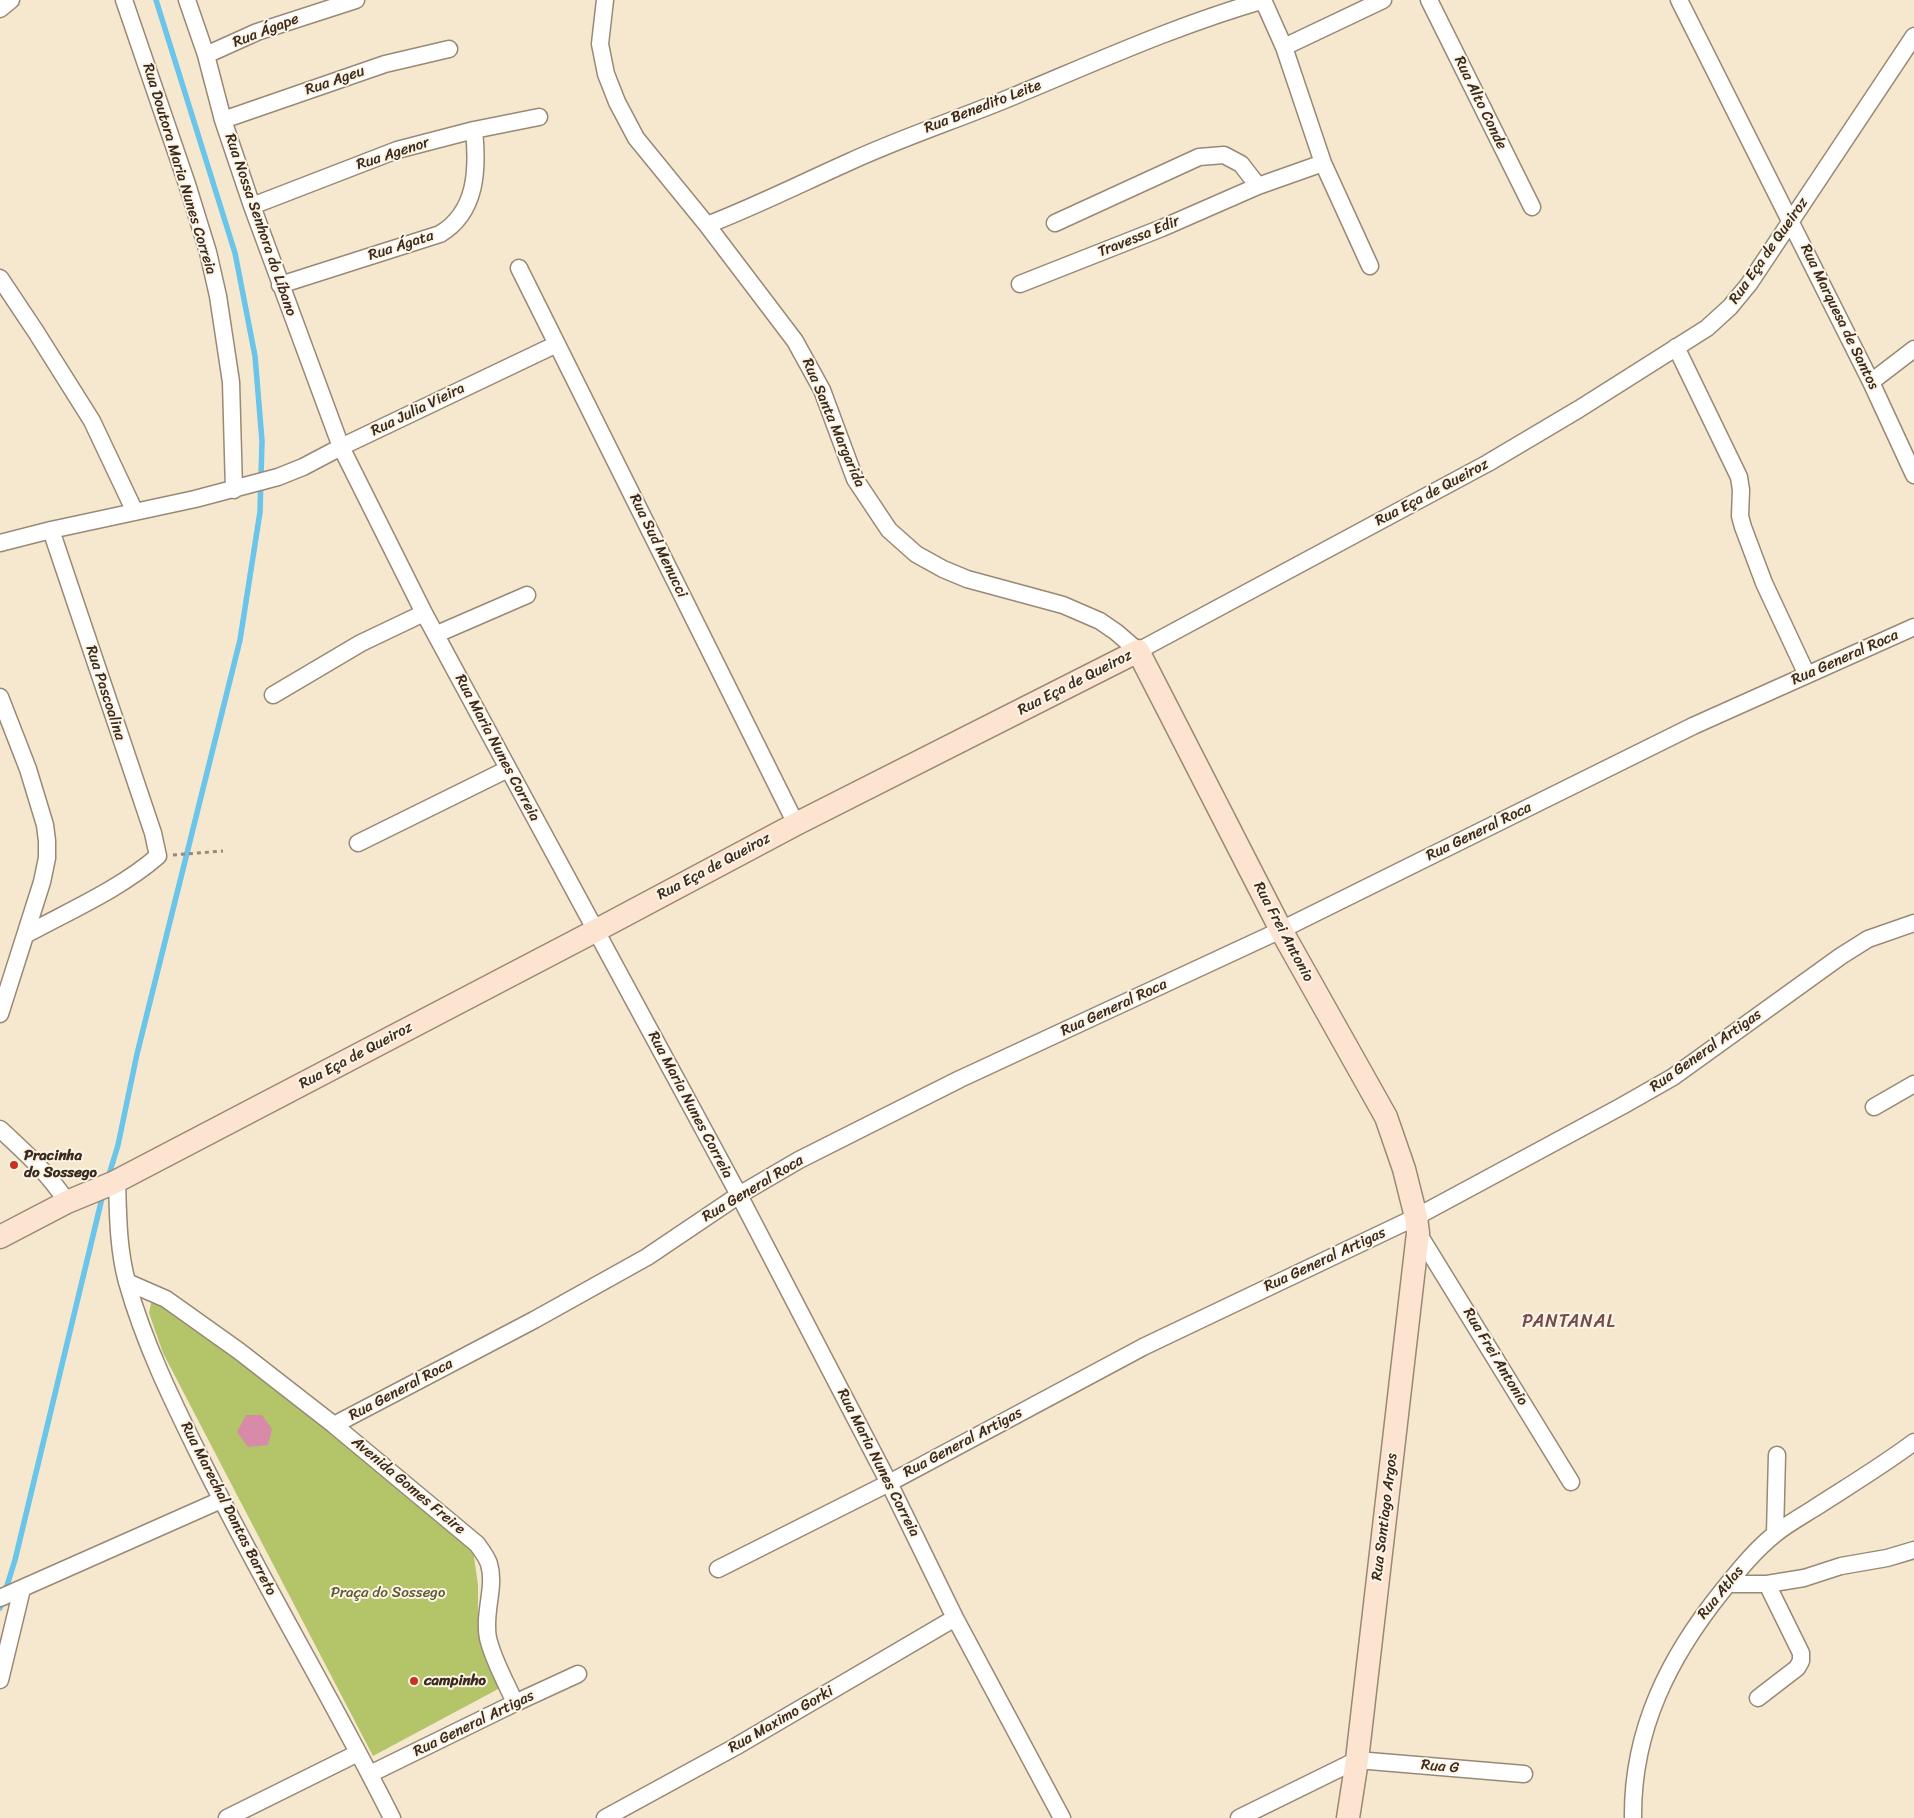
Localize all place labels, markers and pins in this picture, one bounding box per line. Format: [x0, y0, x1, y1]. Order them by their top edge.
place label: Pracinha do Sossego [24, 1147, 97, 1182]
marker: Pracinha do Sossego [8, 1159, 20, 1171]
place label: campinho [424, 1672, 486, 1690]
marker: campinho [408, 1675, 420, 1687]

